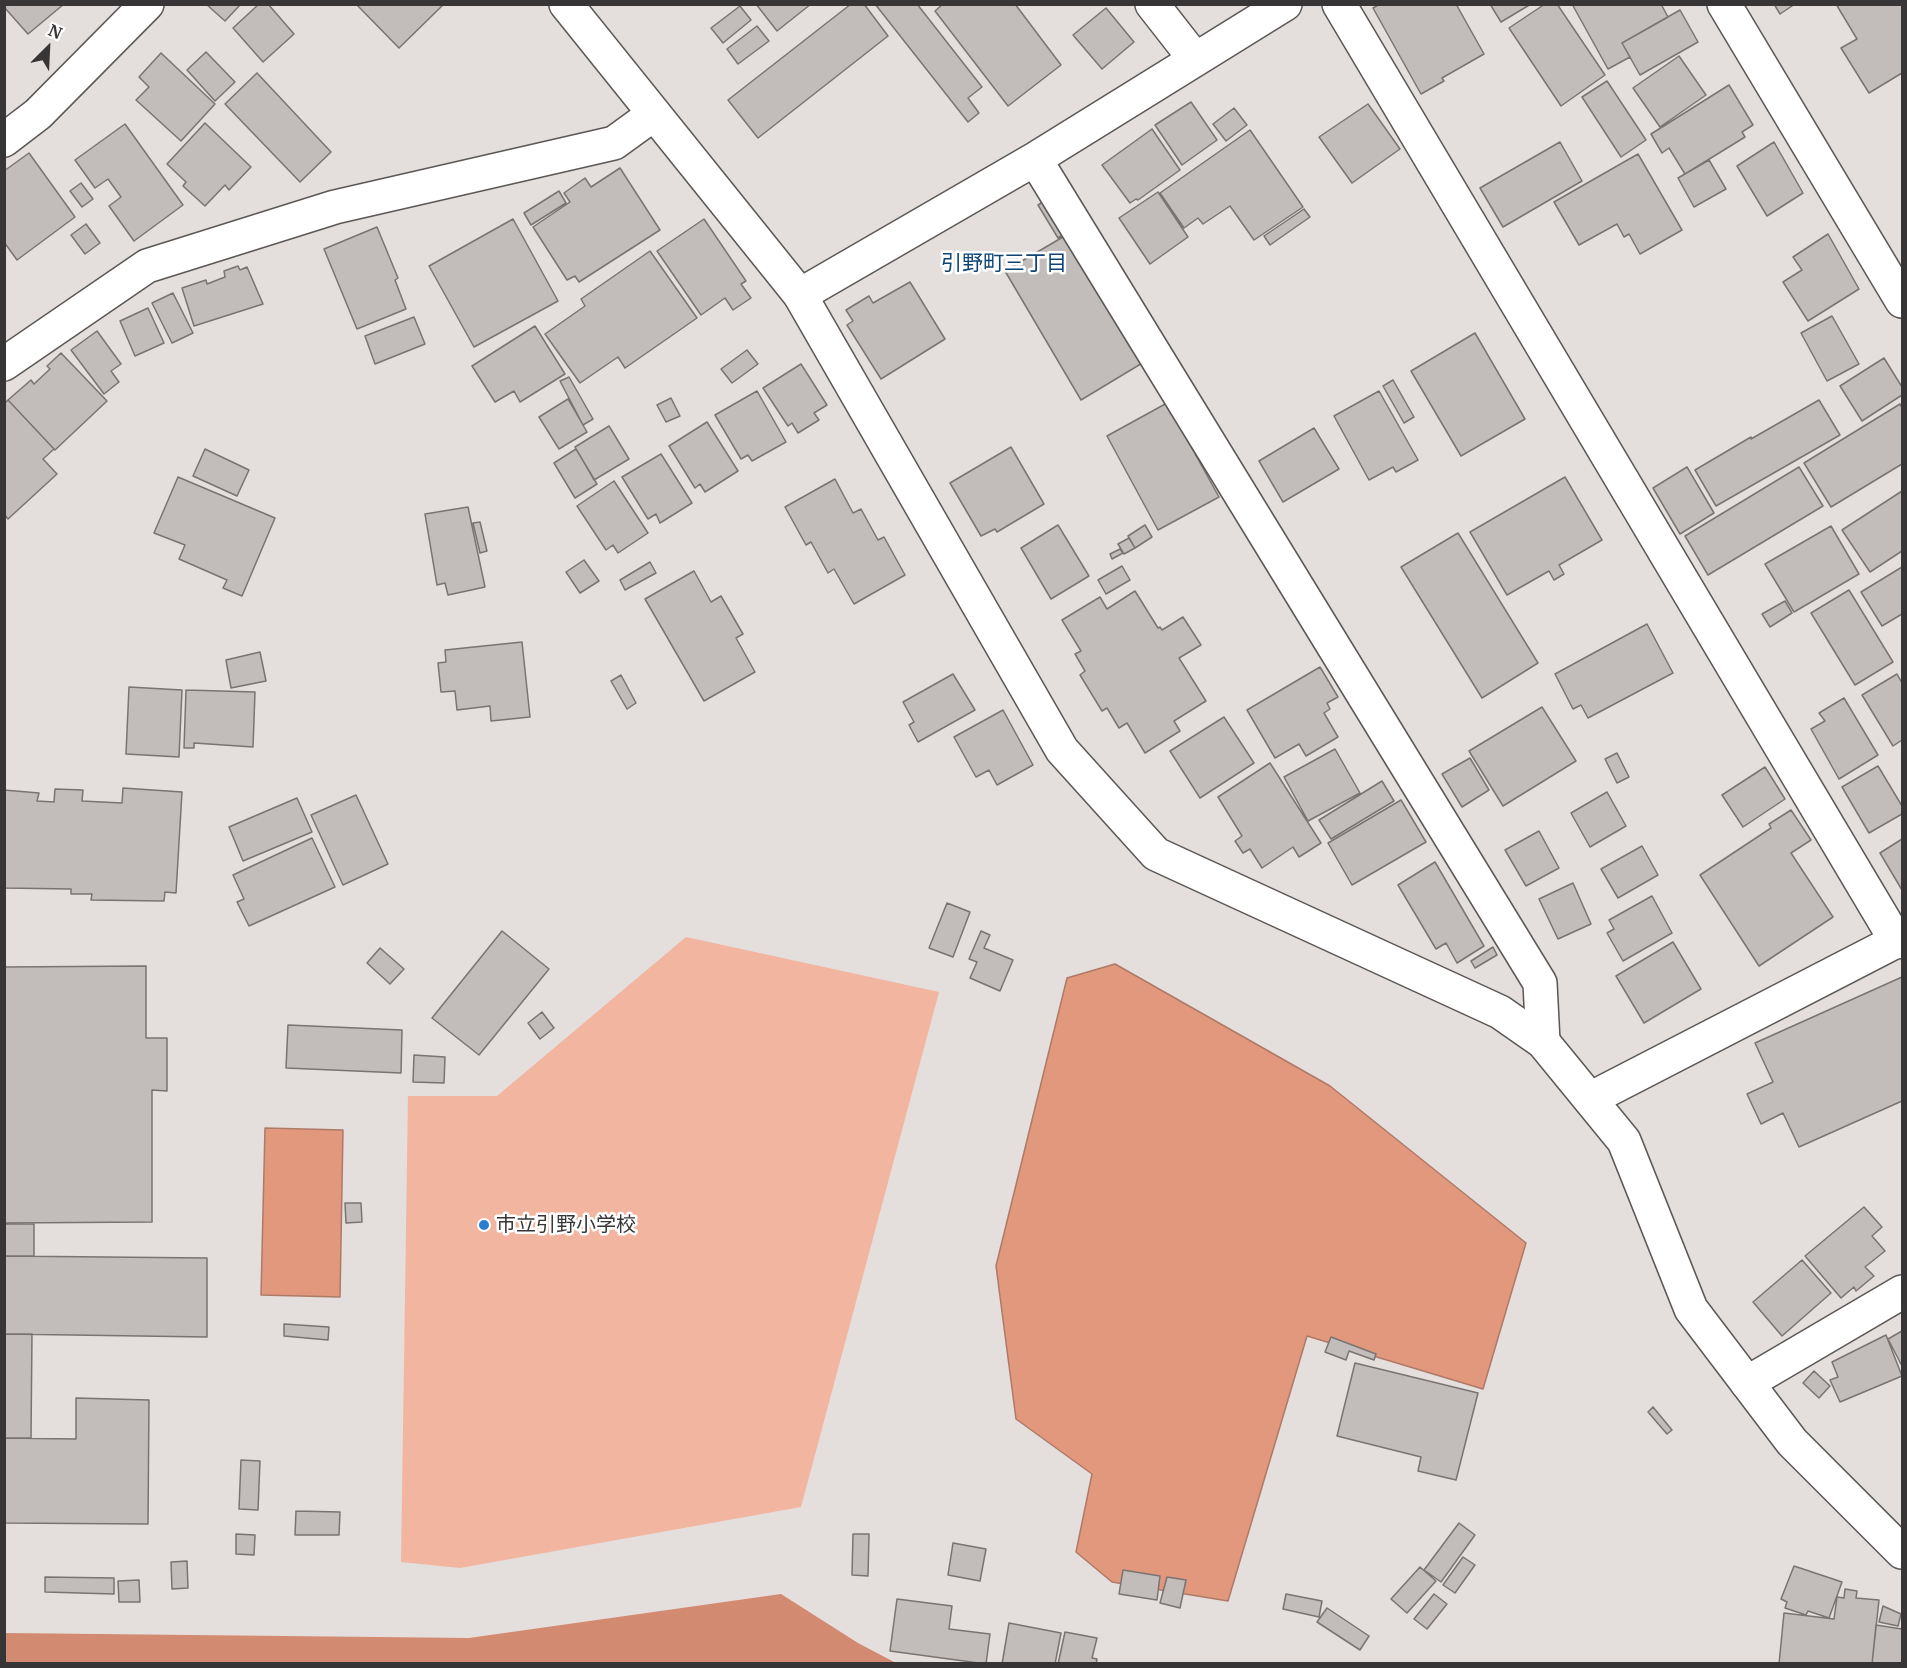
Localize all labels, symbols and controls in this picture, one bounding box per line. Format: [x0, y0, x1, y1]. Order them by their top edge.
north arrow [18, 18, 78, 78]
text: N [45, 20, 65, 43]
district label: 引野町三丁目 [941, 251, 1067, 277]
place label: 市立引野小学校 [496, 1213, 636, 1237]
marker: 市立引野小学校 [477, 1218, 491, 1232]

